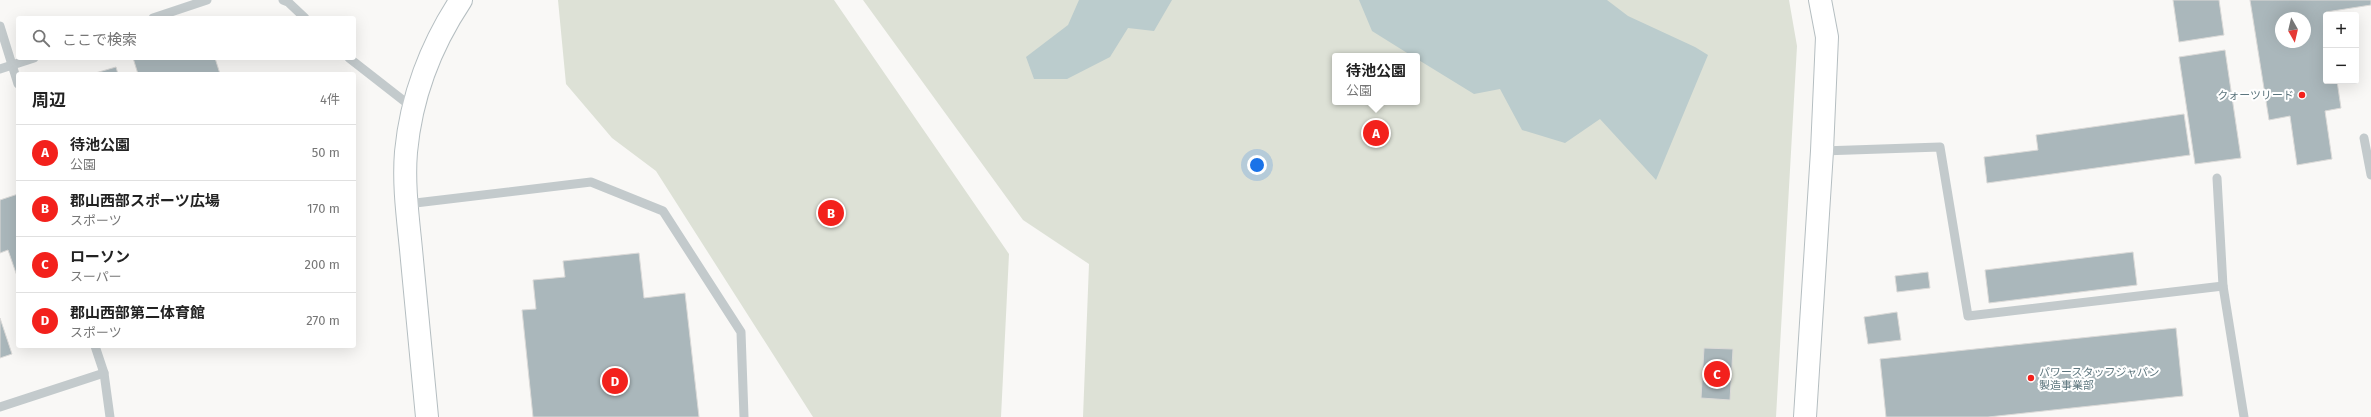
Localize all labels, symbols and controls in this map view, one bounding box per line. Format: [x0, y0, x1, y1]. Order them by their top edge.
north arrow [2275, 12, 2311, 48]
map controls [2323, 12, 2359, 84]
button: + [2323, 12, 2359, 48]
search box [16, 16, 356, 60]
icon: search [30, 27, 52, 49]
text: ここで検索 [62, 31, 137, 49]
button: − [2323, 48, 2359, 84]
popup [1332, 53, 1420, 105]
text: 待池公園 [1346, 62, 1406, 80]
text: 公園 [1346, 83, 1372, 98]
place label: クォーツリード [2217, 89, 2294, 102]
text: 周辺 [32, 90, 66, 111]
marker: クォーツリード [2297, 90, 2307, 100]
text: 4件 [320, 92, 340, 107]
pin: A [1363, 118, 1389, 148]
text: 待池公園 [70, 136, 130, 154]
text: A [41, 145, 49, 160]
text: 50 m [312, 145, 340, 160]
your location [1247, 155, 1267, 175]
text: 公園 [70, 157, 96, 172]
text: 郡山西部スポーツ広場 [70, 192, 220, 210]
pin: B [818, 198, 844, 228]
text: B [41, 201, 49, 216]
text: 170 m [307, 201, 340, 216]
text: スポーツ [70, 213, 122, 228]
text: ローソン [70, 248, 130, 266]
text: C [41, 257, 49, 272]
text: 200 m [304, 257, 340, 272]
text: スーパー [70, 269, 122, 284]
text: 郡山西部第二体育館 [70, 304, 205, 322]
text: D [41, 313, 49, 328]
text: 270 m [306, 313, 340, 328]
text: スポーツ [70, 325, 122, 340]
pin: C [1704, 359, 1730, 389]
pin: D [602, 366, 628, 396]
place label: パワースタッフジャパン 製造事業部 [2039, 366, 2159, 392]
marker: パワースタッフジャパン 製造事業部 [2026, 373, 2036, 383]

